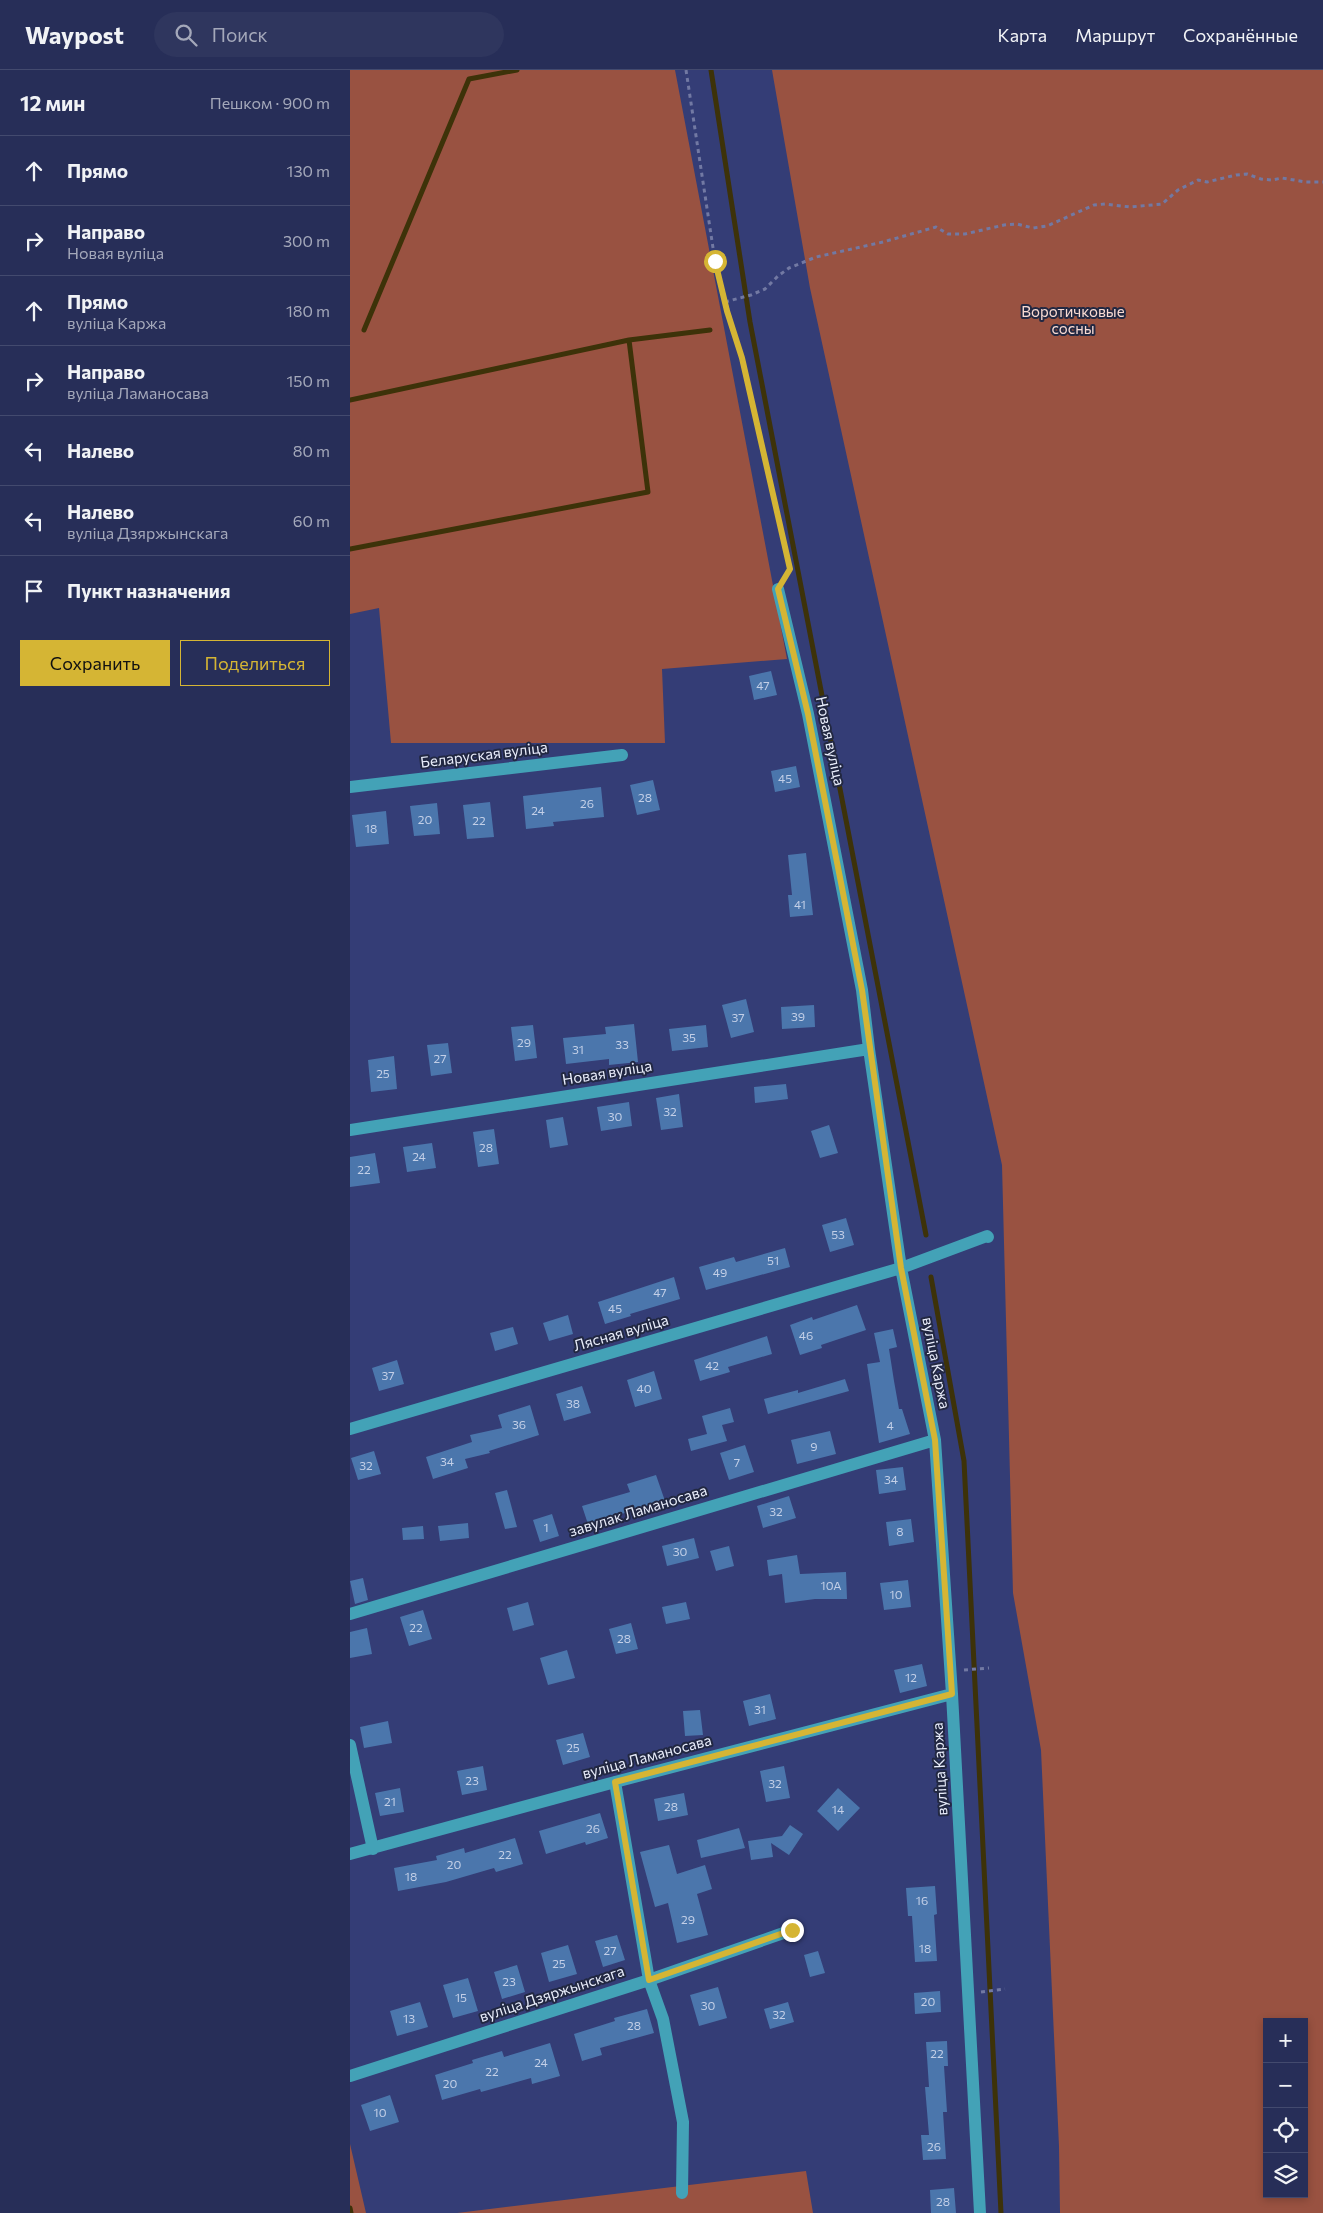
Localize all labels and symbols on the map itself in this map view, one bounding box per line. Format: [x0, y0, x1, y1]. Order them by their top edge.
route start [704, 250, 727, 273]
park label: Воротичковые сосны [1021, 302, 1125, 337]
house number: 47 [756, 678, 770, 692]
street label: Новая вуліца [813, 694, 849, 787]
street label: Беларуская вуліца [419, 737, 549, 771]
house number: 45 [778, 771, 792, 785]
house number: 28 [638, 790, 652, 804]
house number: 26 [580, 796, 594, 810]
house number: 24 [531, 803, 545, 817]
house number: 20 [418, 812, 432, 826]
house number: 22 [472, 813, 486, 827]
house number: 18 [365, 821, 377, 835]
house number: 41 [794, 897, 806, 911]
house number: 39 [791, 1009, 805, 1023]
house number: 37 [731, 1010, 745, 1024]
house number: 35 [682, 1030, 696, 1044]
house number: 29 [517, 1035, 531, 1049]
house number: 33 [615, 1037, 629, 1051]
house number: 31 [572, 1042, 584, 1056]
house number: 27 [434, 1051, 446, 1065]
street label: Новая вуліца [561, 1056, 653, 1088]
house number: 25 [376, 1066, 390, 1080]
house number: 32 [663, 1104, 677, 1118]
house number: 30 [608, 1109, 623, 1123]
house number: 28 [479, 1140, 493, 1154]
house number: 24 [412, 1149, 426, 1163]
house number: 22 [357, 1162, 371, 1176]
house number: 53 [831, 1227, 845, 1241]
house number: 51 [767, 1253, 779, 1267]
house number: 49 [713, 1265, 727, 1279]
house number: 47 [653, 1285, 667, 1299]
house number: 45 [608, 1301, 622, 1315]
street label: Лясная вуліца [571, 1310, 670, 1354]
street label: вуліца Каржа [919, 1315, 955, 1410]
house number: 46 [799, 1328, 813, 1342]
house number: 42 [705, 1358, 719, 1372]
house number: 37 [381, 1368, 395, 1382]
house number: 40 [636, 1381, 652, 1395]
house number: 38 [566, 1396, 580, 1410]
house number: 36 [512, 1417, 526, 1431]
house number: 4 [886, 1418, 894, 1432]
house number: 9 [810, 1439, 818, 1453]
house number: 34 [440, 1454, 454, 1468]
house number: 7 [734, 1455, 740, 1469]
house number: 32 [359, 1458, 373, 1472]
house number: 34 [884, 1472, 898, 1486]
street label: завулак Ламаносава [566, 1480, 709, 1540]
house number: 32 [769, 1504, 783, 1518]
house number: 1 [543, 1520, 549, 1534]
house number: 8 [896, 1524, 904, 1538]
house number: 30 [673, 1544, 688, 1558]
house number: 10А [821, 1578, 841, 1592]
house number: 10 [890, 1587, 903, 1601]
house number: 22 [409, 1620, 423, 1634]
house number: 28 [617, 1631, 631, 1645]
house number: 12 [905, 1670, 917, 1684]
house number: 31 [754, 1702, 766, 1716]
street label: вуліца Каржа [928, 1722, 950, 1816]
street label: вуліца Ламаносава [580, 1730, 713, 1782]
house number: 25 [566, 1740, 580, 1754]
house number: 23 [465, 1773, 479, 1787]
house number: 32 [768, 1776, 782, 1790]
house number: 21 [384, 1794, 396, 1808]
house number: 28 [664, 1799, 678, 1813]
house number: 14 [832, 1802, 844, 1816]
house number: 26 [586, 1821, 600, 1835]
house number: 22 [498, 1847, 512, 1861]
house number: 20 [447, 1857, 461, 1871]
house number: 18 [405, 1869, 417, 1883]
house number: 16 [916, 1893, 928, 1907]
house number: 29 [681, 1912, 695, 1926]
route end [781, 1919, 804, 1942]
house number: 18 [919, 1941, 931, 1955]
house number: 27 [604, 1943, 616, 1957]
house number: 25 [552, 1956, 566, 1970]
street label: вуліца Дзяржынскага [477, 1961, 626, 2025]
house number: 23 [502, 1974, 516, 1988]
house number: 15 [455, 1990, 467, 2004]
house number: 20 [921, 1994, 935, 2008]
house number: 30 [701, 1998, 716, 2012]
house number: 32 [772, 2007, 786, 2021]
house number: 13 [403, 2011, 415, 2025]
house number: 28 [627, 2018, 641, 2032]
house number: 22 [930, 2046, 944, 2060]
house number: 24 [534, 2055, 548, 2069]
house number: 22 [485, 2064, 499, 2078]
house number: 20 [443, 2076, 457, 2090]
house number: 10 [374, 2105, 387, 2119]
house number: 26 [927, 2139, 941, 2153]
house number: 28 [936, 2194, 950, 2208]

